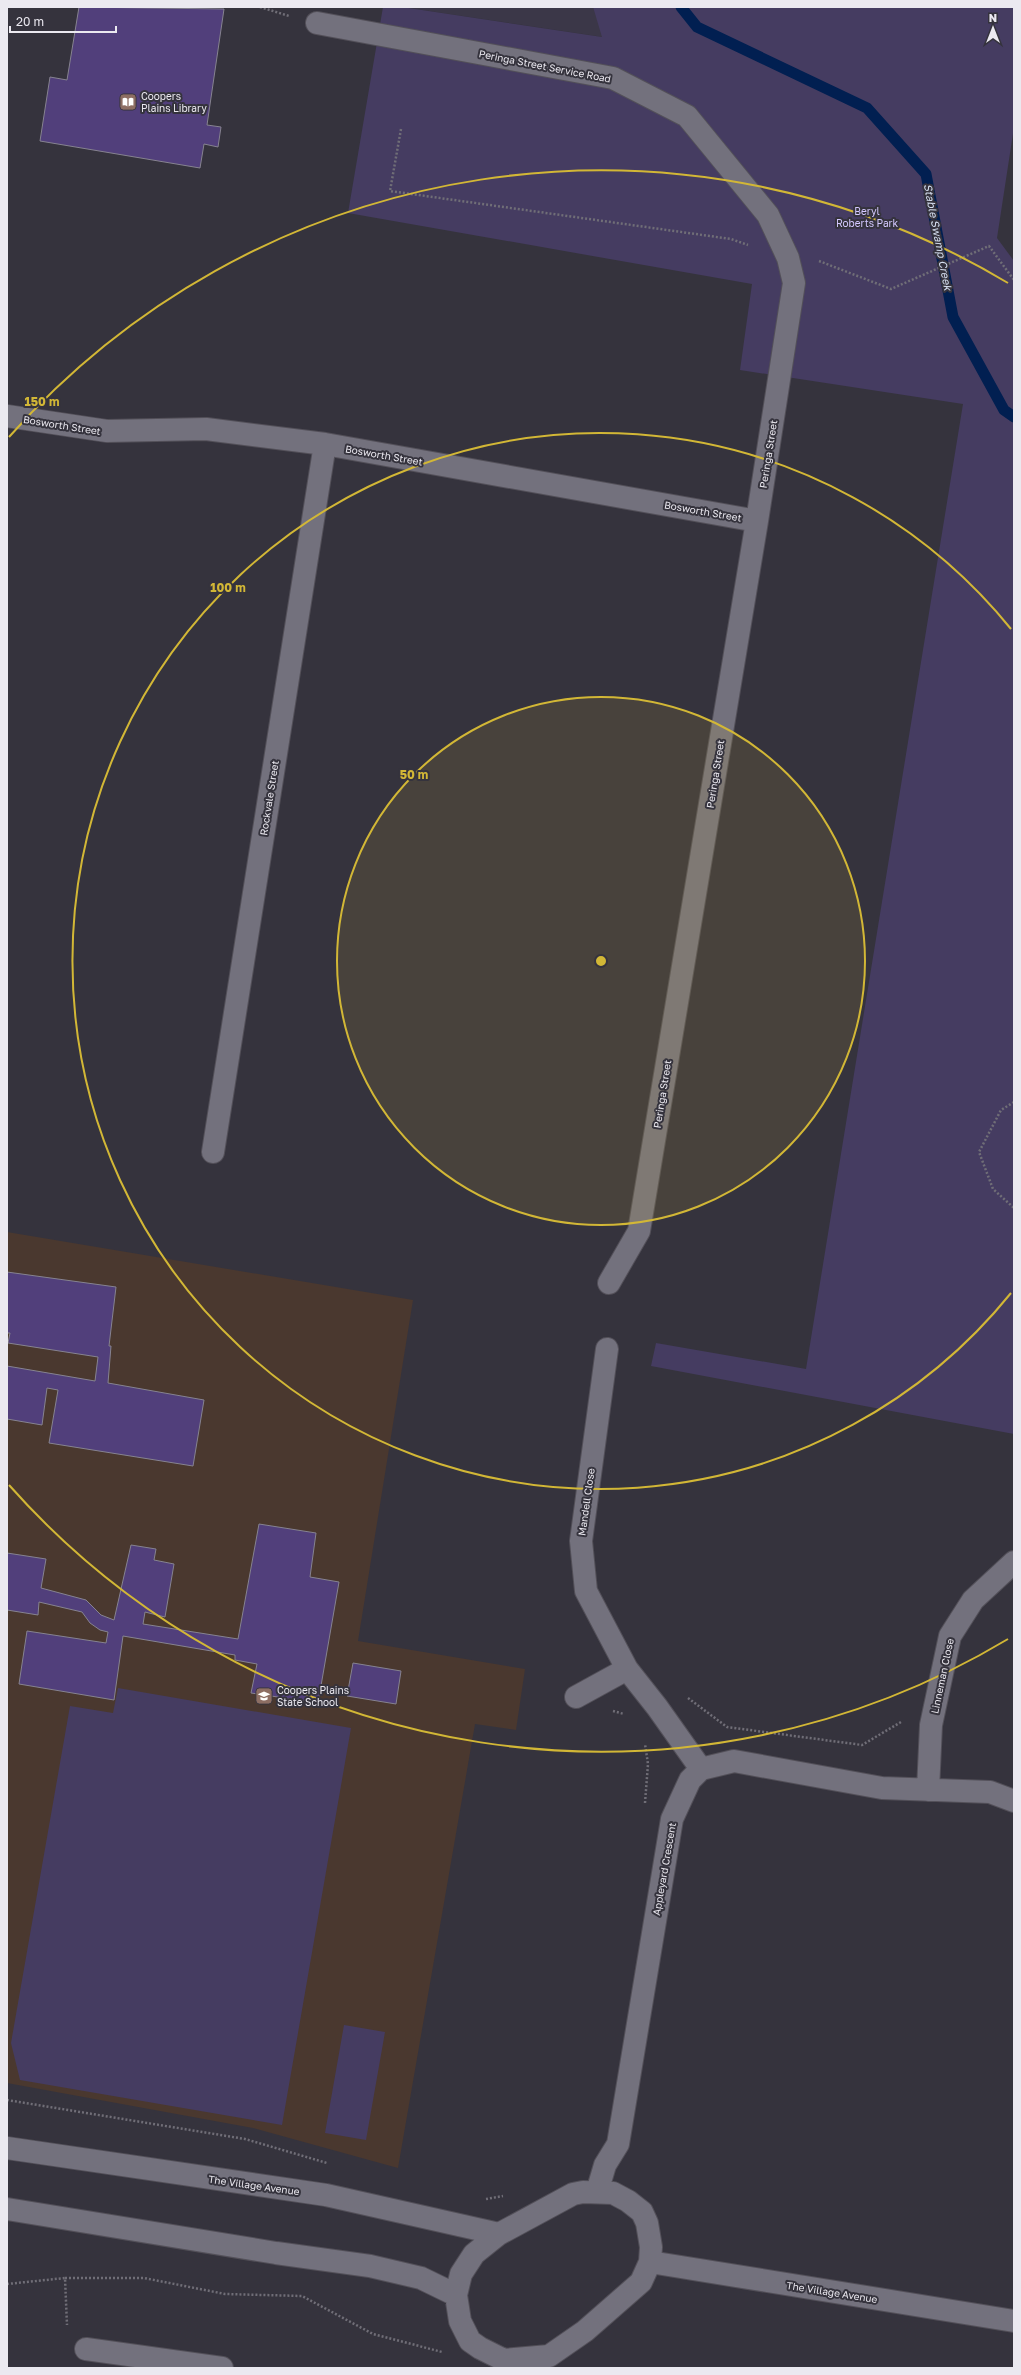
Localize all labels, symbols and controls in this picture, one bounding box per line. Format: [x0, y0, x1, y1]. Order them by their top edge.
scale bar [10, 8, 116, 34]
north arrow [973, 8, 1013, 48]
text: N [989, 11, 997, 24]
text: 20 m [16, 14, 44, 29]
street label: Peringa Street Service Road [478, 47, 612, 85]
place label: Coopers Plains Library [141, 90, 207, 114]
library icon: Coopers Plains Library [118, 92, 138, 112]
water label: Stable Swamp Creek [921, 182, 956, 293]
park label: Beryl Roberts Park [836, 205, 898, 229]
text: 150 m [25, 394, 59, 409]
street label: Bosworth Street [22, 413, 102, 437]
street label: Peringa Street [757, 419, 779, 489]
street label: Bosworth Street [344, 442, 424, 468]
street label: Bosworth Street [663, 498, 743, 524]
text: 100 m [210, 580, 246, 595]
street label: Peringa Street [704, 739, 726, 809]
street label: Rockvale Street [257, 760, 281, 836]
text: 50 m [400, 767, 428, 782]
centre of rings [594, 954, 608, 968]
street label: Peringa Street [651, 1059, 673, 1129]
street label: Mandell Close [575, 1467, 597, 1537]
street label: Linneman Close [928, 1637, 956, 1715]
place label: Coopers Plains State School [277, 1684, 349, 1708]
school or university icon: Coopers Plains State School [254, 1686, 274, 1706]
street label: Appleyard Crescent [650, 1822, 678, 1916]
street label: The Village Avenue [208, 2173, 300, 2197]
street label: The Village Avenue [786, 2279, 878, 2305]

